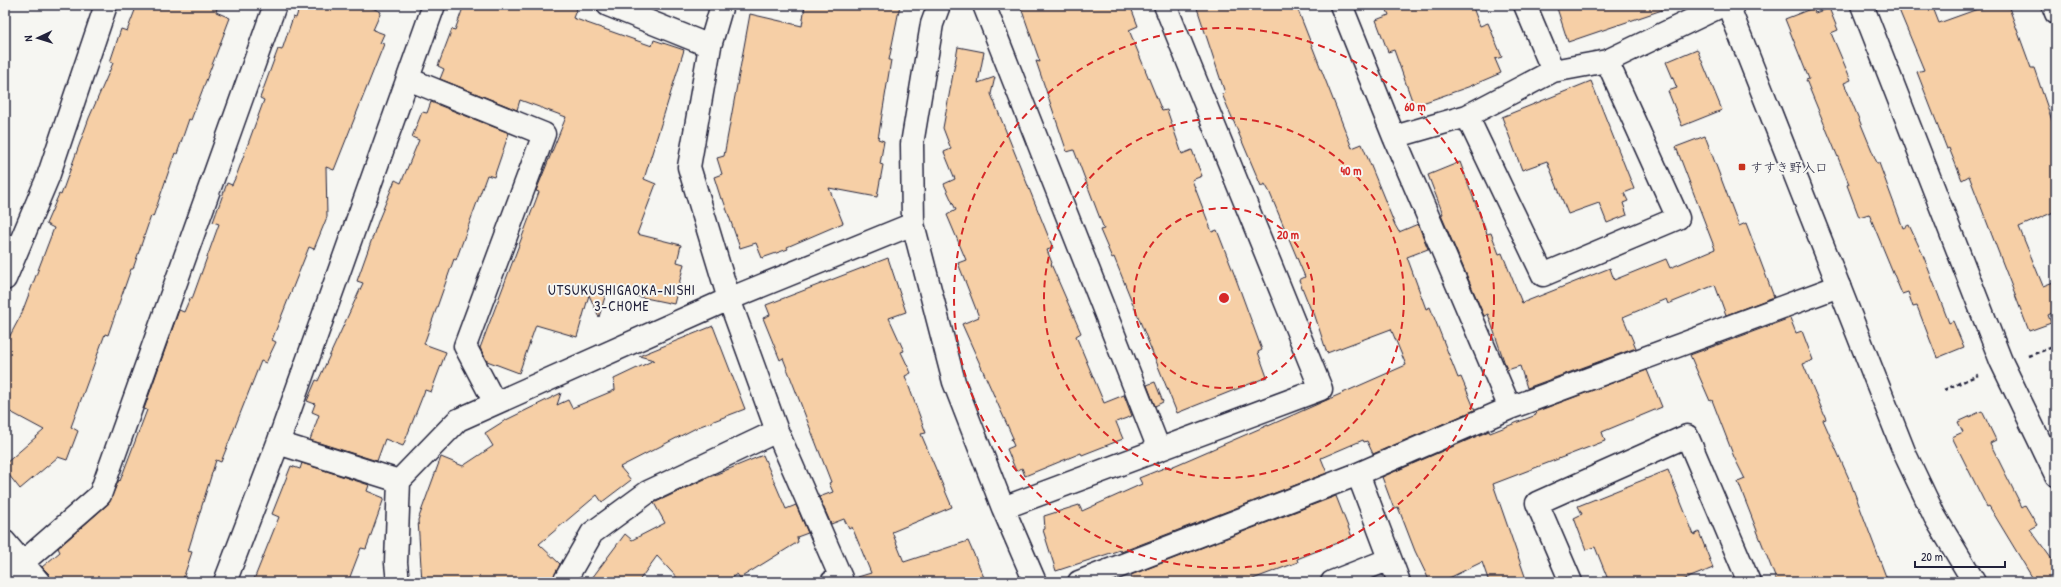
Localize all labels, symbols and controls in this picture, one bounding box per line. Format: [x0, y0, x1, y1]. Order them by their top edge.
north arrow [18, 18, 58, 58]
text: N [21, 35, 35, 42]
text: 60 m [1404, 98, 1426, 115]
place label: すすき野入口 [1750, 158, 1828, 176]
text: 40 m [1341, 162, 1361, 179]
marker: すすき野入口 [1737, 162, 1747, 172]
text: 20 m [1277, 226, 1299, 243]
district label: UTSUKUSHIGAOKA-NISHI 3-CHOME [548, 280, 696, 315]
centre of rings [1217, 291, 1231, 305]
scale bar [1915, 543, 2005, 569]
text: 20 m [1921, 548, 1943, 565]

